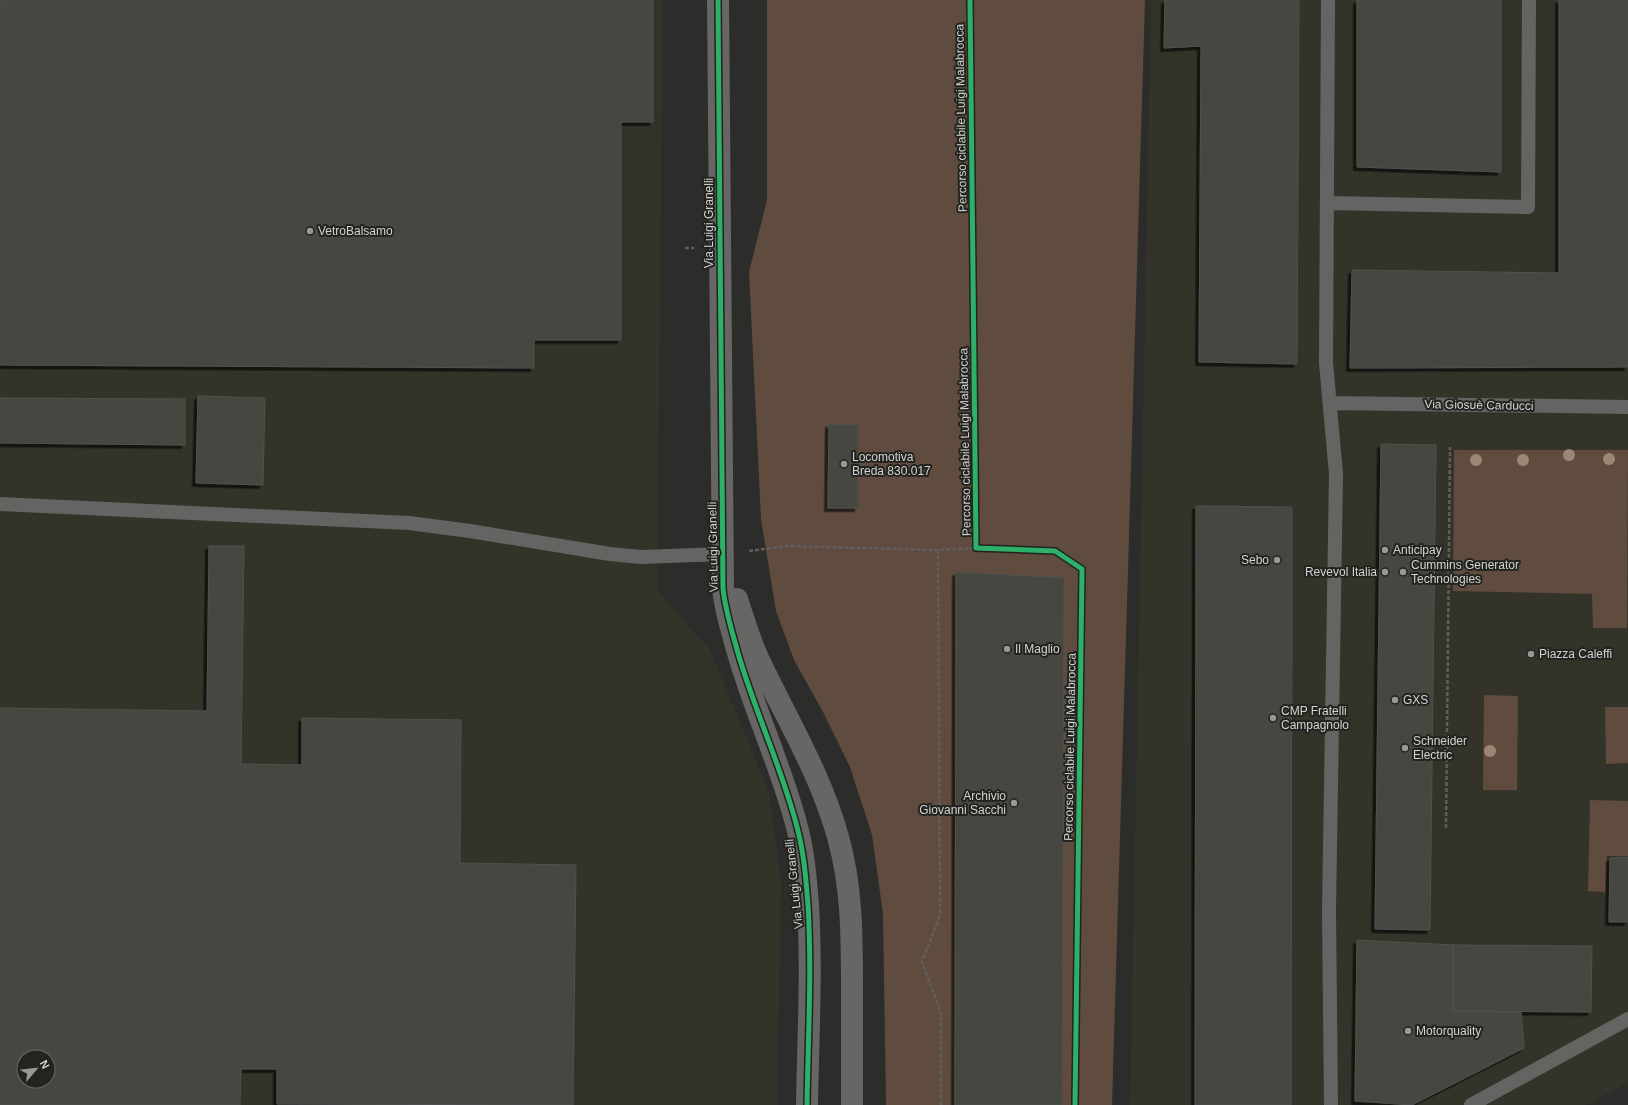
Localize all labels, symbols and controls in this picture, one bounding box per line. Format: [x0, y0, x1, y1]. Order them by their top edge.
street label: Percorso ciclabile Luigi Malabrocca [952, 24, 970, 212]
street label: Via Luigi Granelli [702, 178, 716, 268]
place label: VetroBalsamo [318, 224, 393, 238]
marker: VetroBalsamo [305, 226, 315, 236]
street label: Percorso ciclabile Luigi Malabrocca [956, 348, 974, 536]
street label: Via Giosuè Carducci [1424, 397, 1534, 413]
place label: Locomotiva Breda 830.017 [852, 450, 931, 478]
marker: Locomotiva Breda 830.017 [839, 459, 849, 469]
street label: Via Luigi Granelli [705, 502, 721, 592]
place label: Anticipay [1393, 543, 1442, 557]
marker: Anticipay [1380, 545, 1390, 555]
place label: Sebo [1241, 553, 1269, 567]
marker: Sebo [1272, 555, 1282, 565]
place label: Cummins Generator Technologies [1411, 558, 1519, 586]
place label: Revevol Italia [1305, 565, 1377, 579]
marker: Revevol Italia [1380, 567, 1390, 577]
marker: Cummins Generator Technologies [1398, 567, 1408, 577]
place label: Il Maglio [1015, 642, 1060, 656]
marker: Il Maglio [1002, 644, 1012, 654]
place label: Piazza Caleffi [1539, 647, 1612, 661]
marker: Piazza Caleffi [1526, 649, 1536, 659]
street label: Percorso ciclabile Luigi Malabrocca [1061, 653, 1079, 841]
place label: GXS [1403, 693, 1428, 707]
marker: GXS [1390, 695, 1400, 705]
place label: CMP Fratelli Campagnolo [1281, 704, 1349, 732]
marker: CMP Fratelli Campagnolo [1268, 713, 1278, 723]
place label: Schneider Electric [1413, 734, 1467, 762]
marker: Schneider Electric [1400, 743, 1410, 753]
place label: Archivio Giovanni Sacchi [919, 789, 1006, 817]
marker: Archivio Giovanni Sacchi [1009, 798, 1019, 808]
street label: Via Luigi Granelli [782, 838, 806, 930]
place label: Motorquality [1416, 1024, 1481, 1038]
marker: Motorquality [1403, 1026, 1413, 1036]
north arrow [16, 1049, 56, 1089]
text: N [38, 1058, 52, 1071]

